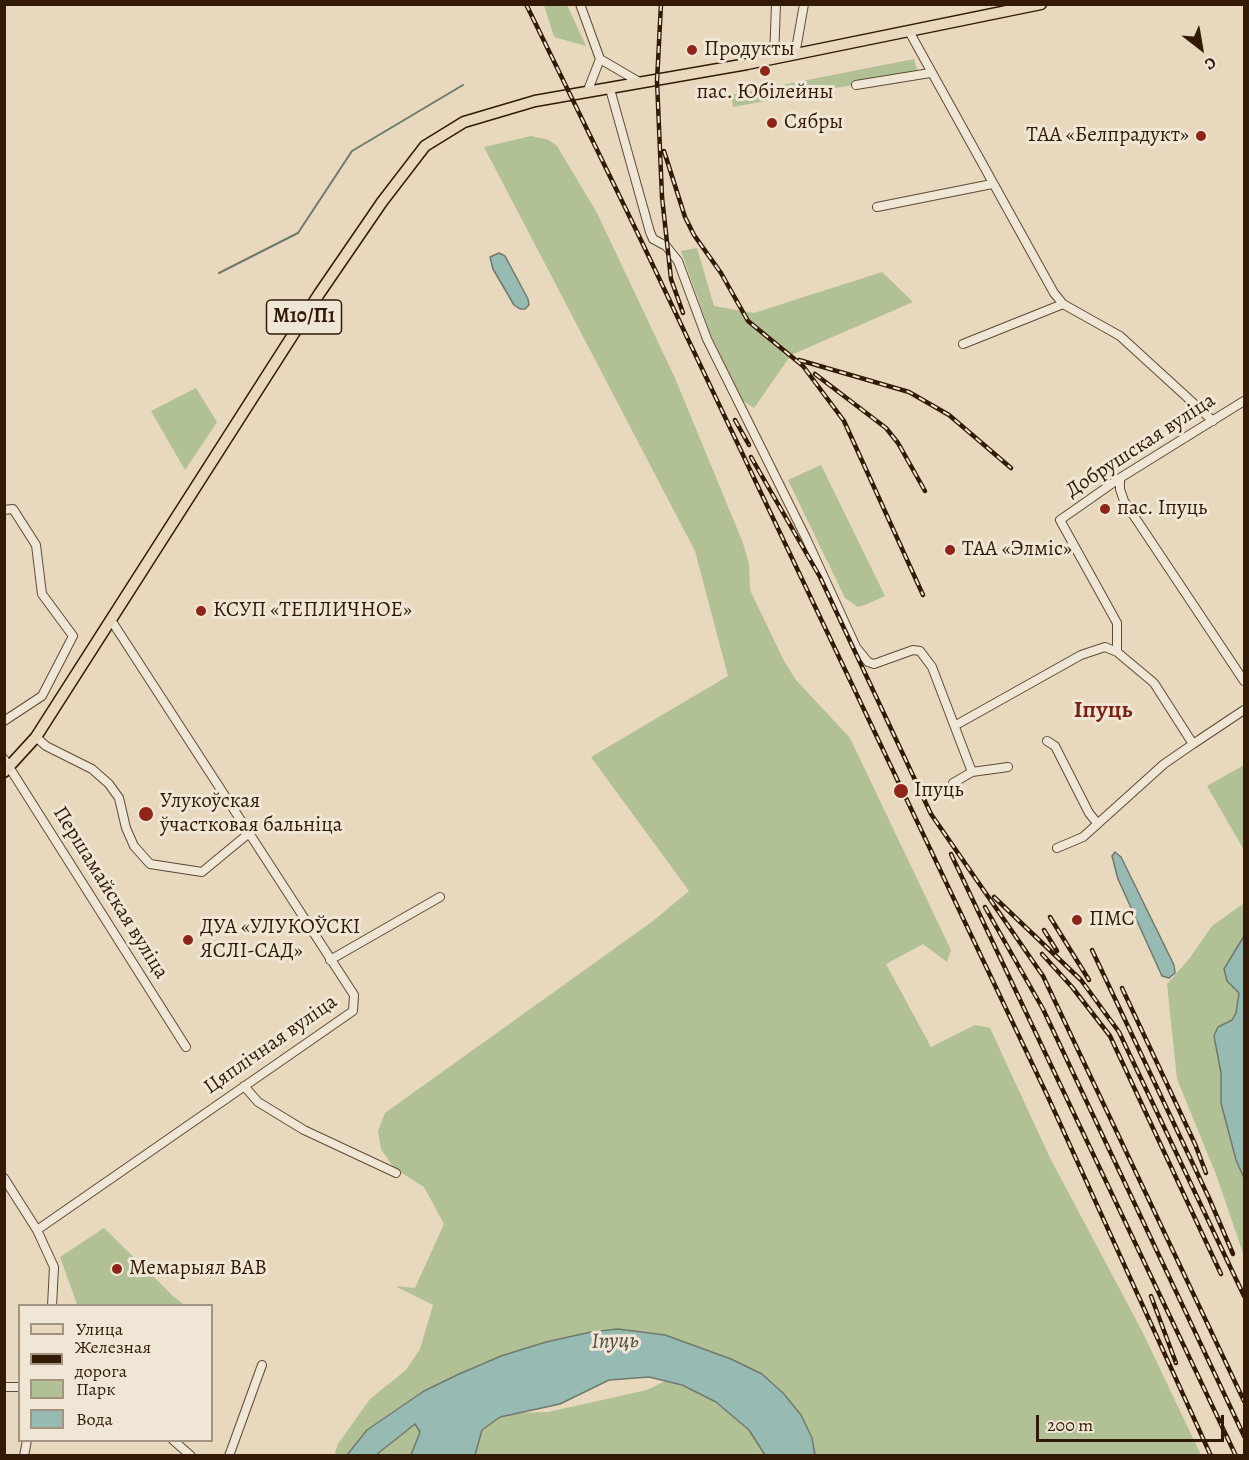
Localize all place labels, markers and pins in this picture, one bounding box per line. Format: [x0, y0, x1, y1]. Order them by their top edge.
place label: Продукты [704, 37, 795, 63]
marker: Продукты [685, 43, 699, 57]
marker: пас. Юбілейны [758, 64, 772, 78]
place label: пас. Юбілейны [696, 80, 834, 106]
place label: Сябры [784, 110, 843, 136]
marker: Сябры [765, 116, 779, 130]
place label: ТАА «Белпрадукт» [1026, 123, 1189, 149]
marker: ТАА «Белпрадукт» [1194, 129, 1208, 143]
place label: пас. Іпуць [1117, 496, 1207, 522]
marker: пас. Іпуць [1098, 502, 1112, 516]
place label: ТАА «Элміс» [962, 537, 1072, 563]
marker: ТАА «Элміс» [943, 543, 957, 557]
place label: КСУП «ТЕПЛИЧНОЕ» [213, 598, 412, 624]
marker: КСУП «ТЕПЛИЧНОЕ» [194, 604, 208, 618]
place label: Іпуць [914, 778, 964, 804]
marker: Іпуць [892, 782, 910, 800]
place label: Улукоўская ўчастковая бальніца [160, 789, 343, 839]
marker: Улукоўская ўчастковая бальніца [137, 805, 155, 823]
place label: ПМС [1089, 907, 1135, 933]
marker: ПМС [1070, 913, 1084, 927]
place label: ДУА «УЛУКОЎСКІ ЯСЛІ-САД» [200, 915, 360, 965]
marker: ДУА «УЛУКОЎСКІ ЯСЛІ-САД» [181, 933, 195, 947]
place label: Мемарыял ВАВ [129, 1256, 267, 1282]
marker: Мемарыял ВАВ [110, 1262, 124, 1276]

